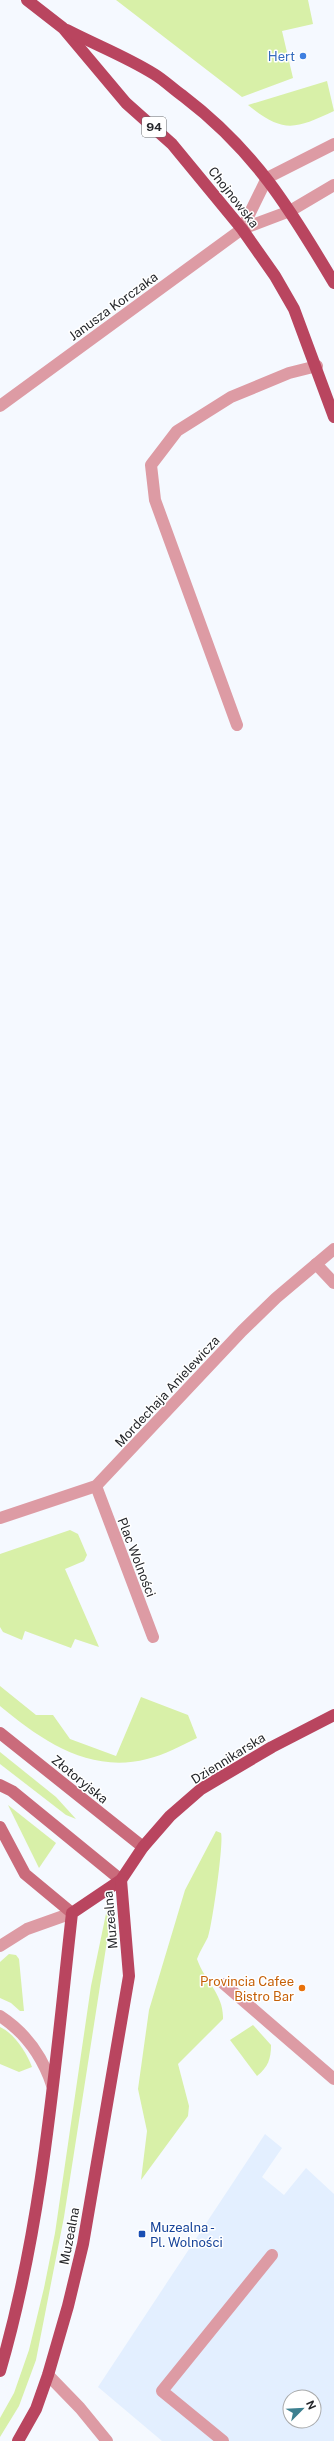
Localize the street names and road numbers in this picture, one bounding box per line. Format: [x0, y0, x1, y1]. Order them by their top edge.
road number: 94 [142, 117, 166, 137]
street label: Chojnowska [205, 164, 262, 231]
street label: Janusza Korczaka [66, 269, 161, 344]
street label: Mordechaja Anielewicza [112, 1333, 223, 1450]
street label: Plac Wolności [115, 1515, 159, 1599]
street label: Dziennikarska [189, 1730, 268, 1787]
street label: Złotoryjska [48, 1752, 111, 1807]
street label: Muzealna [100, 1890, 121, 1950]
street label: Muzealna [57, 2206, 82, 2266]

